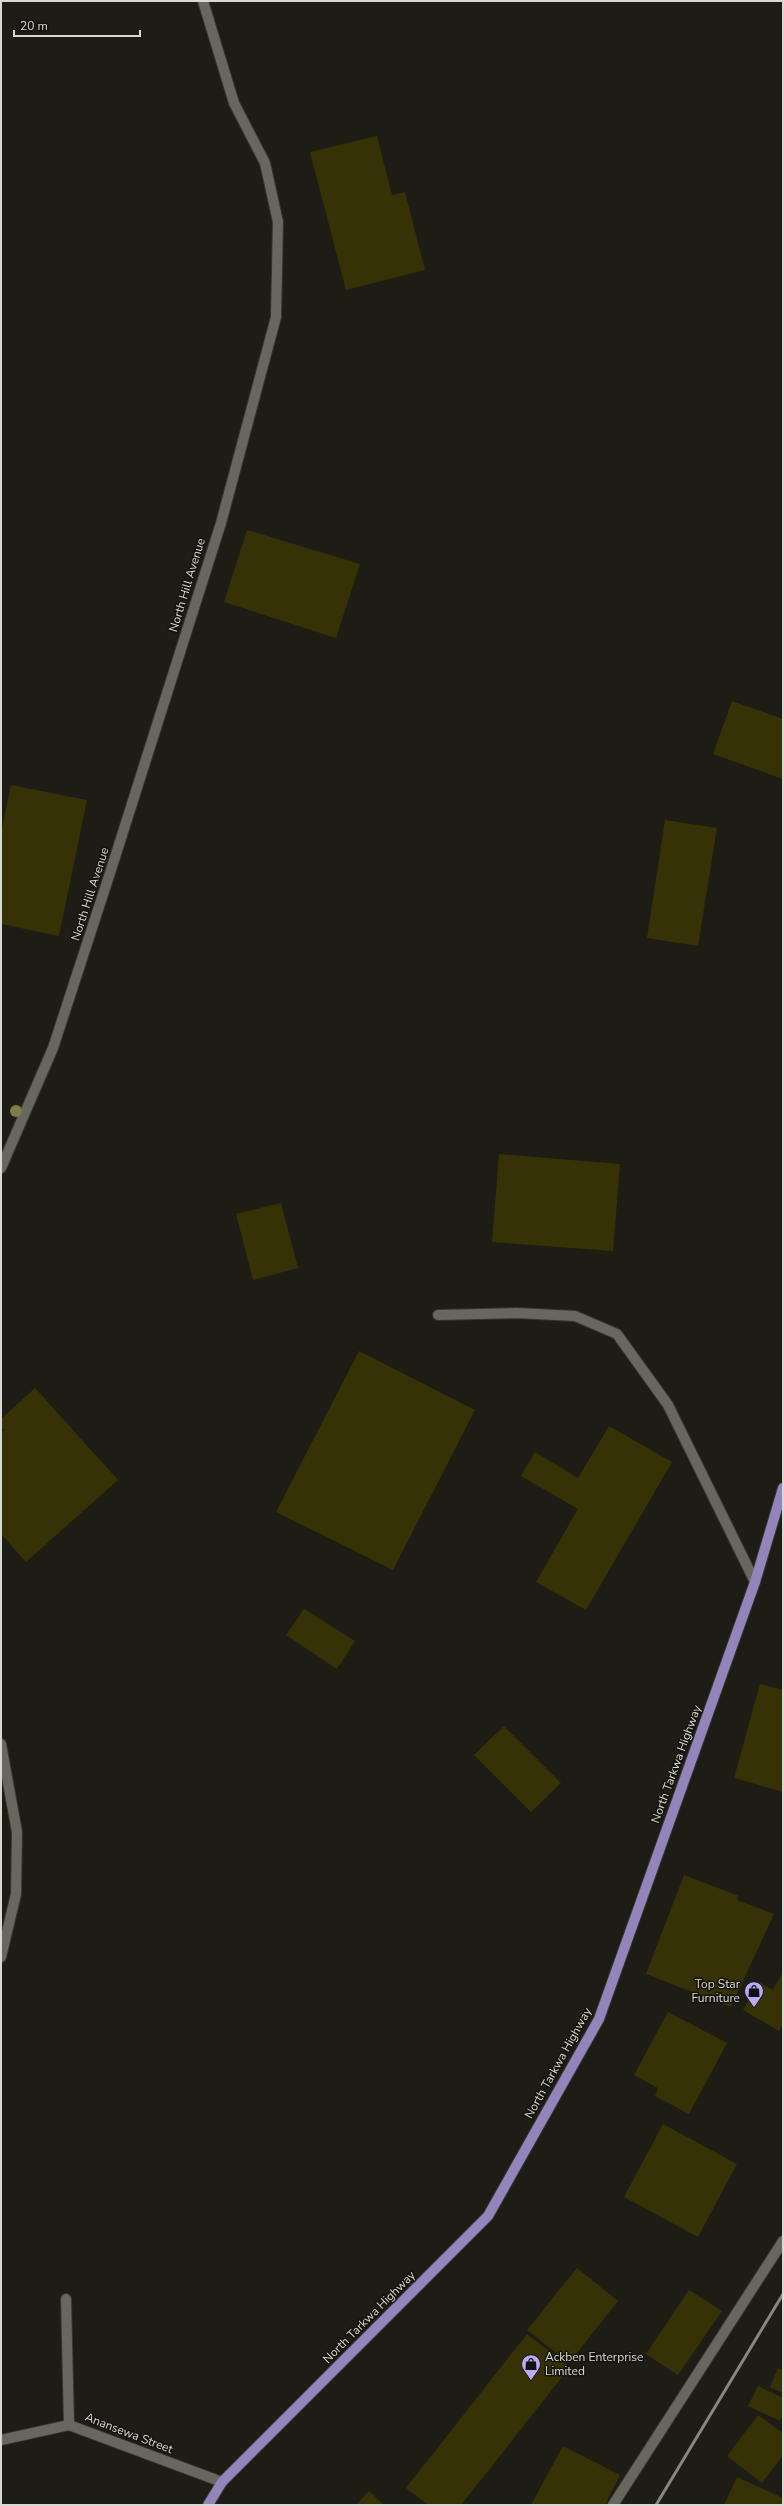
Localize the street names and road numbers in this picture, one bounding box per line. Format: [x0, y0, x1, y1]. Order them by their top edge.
street label: North Hill Avenue [165, 536, 209, 634]
street label: North Hill Avenue [67, 845, 113, 943]
street label: North Tarkwa Highway [647, 1702, 705, 1825]
street label: North Tarkwa Highway [521, 2004, 596, 2121]
street label: North Tarkwa Highway [319, 2267, 419, 2367]
street label: Anansewa Street [83, 2409, 176, 2457]

